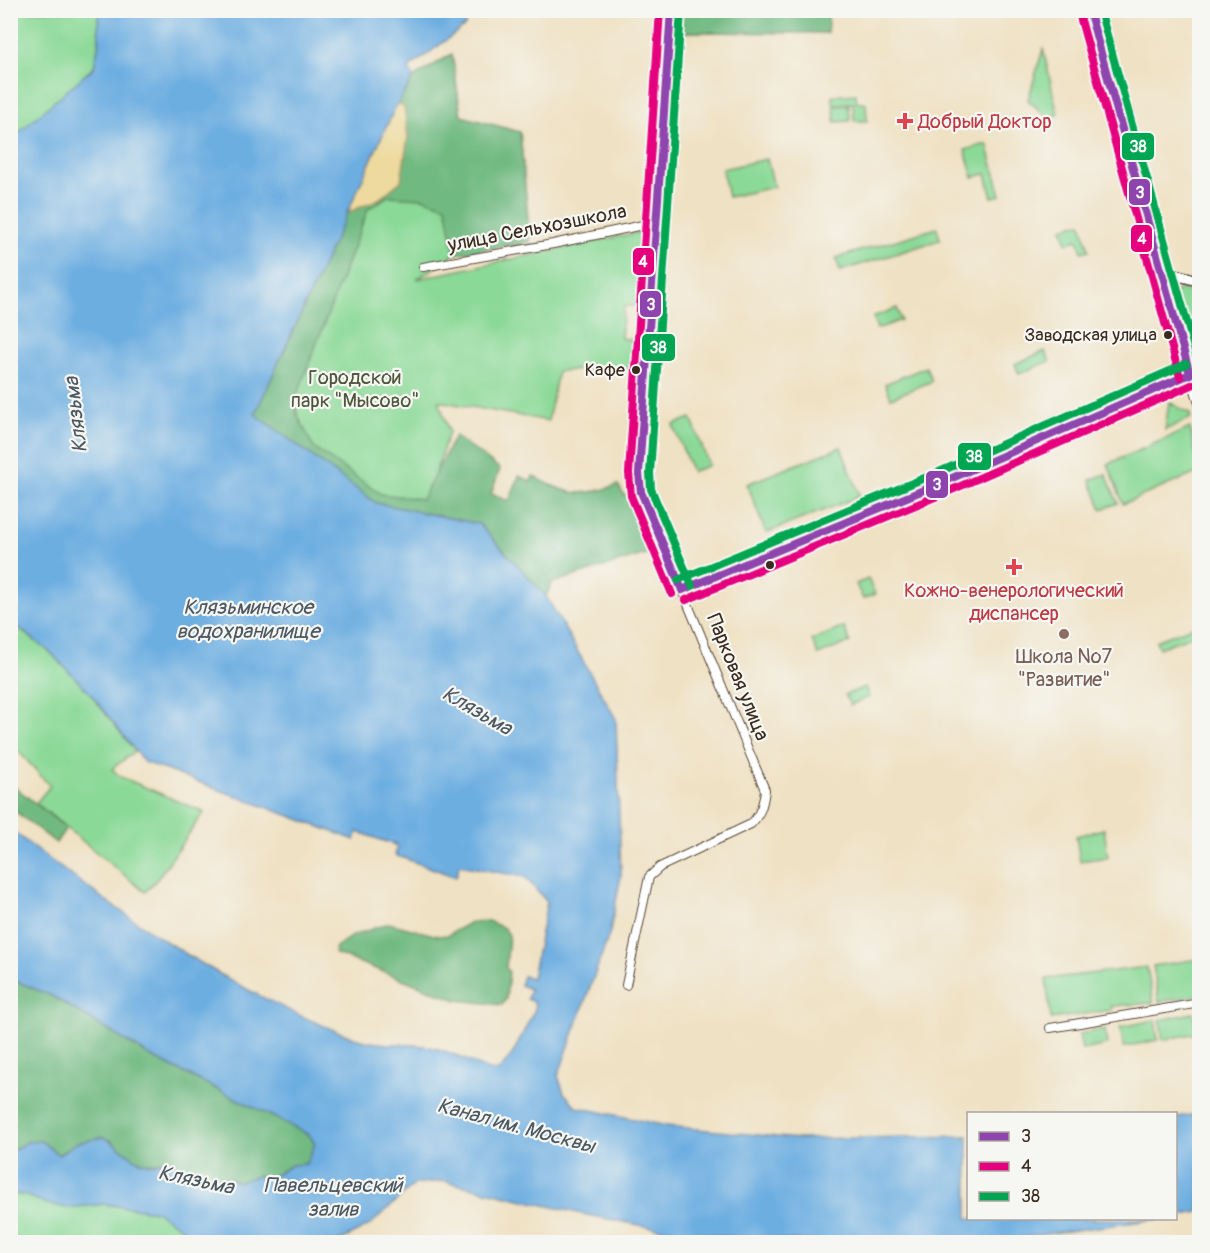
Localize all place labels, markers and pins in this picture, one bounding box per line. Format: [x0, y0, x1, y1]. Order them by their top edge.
place label: Добрый Доктор [917, 109, 1052, 134]
marker: Добрый Доктор [896, 112, 914, 130]
place label: Заводская улица [1025, 324, 1157, 347]
marker: Заводская улица [1162, 329, 1174, 341]
place label: Кафе [585, 359, 625, 382]
marker: Кафе [630, 364, 642, 376]
marker: Кожно-венерологический диспансер [1005, 558, 1023, 576]
unlabelled marker [764, 559, 776, 571]
place label: Кожно-венерологический диспансер [904, 578, 1124, 626]
marker: Школа №7 "Развитие" [1057, 627, 1071, 641]
place label: Школа №7 "Развитие" [1016, 644, 1113, 692]

